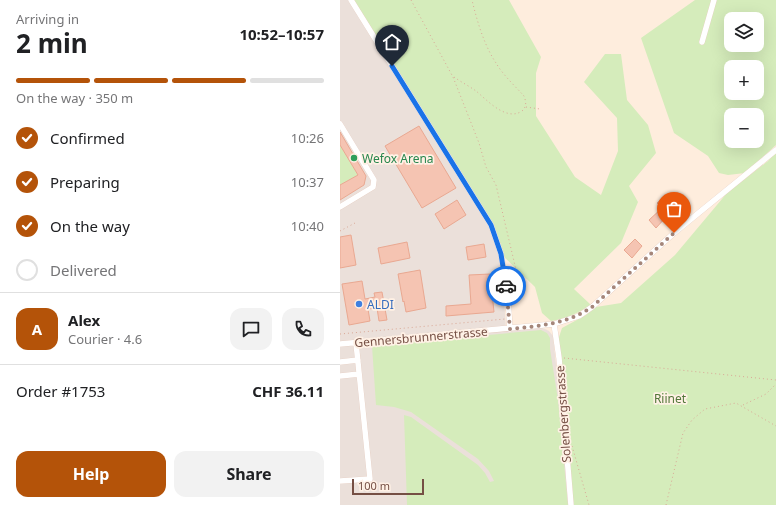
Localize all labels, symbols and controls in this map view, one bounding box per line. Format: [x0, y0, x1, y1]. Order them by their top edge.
text: Arriving in [16, 10, 79, 28]
map controls [724, 12, 764, 148]
button: layers [724, 12, 764, 52]
text: 10:52–10:57 [239, 24, 324, 44]
text: 2 min [16, 25, 88, 61]
pin [375, 25, 409, 66]
icon: home [381, 31, 403, 53]
button: + [724, 60, 764, 100]
text: On the way · 350 m [16, 89, 133, 107]
button: − [724, 108, 764, 148]
icon: check [16, 127, 38, 149]
text: Confirmed [50, 128, 125, 148]
text: 10:26 [291, 129, 324, 147]
place label: Wefox Arena [362, 150, 434, 167]
marker: Wefox Arena [349, 153, 359, 163]
icon: check [16, 171, 38, 193]
text: Preparing [50, 172, 120, 192]
text: 10:37 [291, 173, 324, 191]
pin [657, 192, 691, 233]
icon: bag [663, 198, 685, 220]
icon: check [16, 215, 38, 237]
text: On the way [50, 216, 130, 236]
text: 10:40 [291, 217, 324, 235]
text: Delivered [50, 260, 117, 280]
courier [486, 266, 526, 306]
icon: car [495, 275, 517, 297]
place label: ALDI [367, 296, 394, 313]
marker: ALDI [354, 299, 364, 309]
button: chat [230, 308, 272, 350]
button: phone [282, 308, 324, 350]
text: Alex [68, 310, 100, 330]
text: A [32, 319, 42, 339]
street label: Gennersbrunnerstrasse [354, 323, 489, 351]
text: Courier · 4.6 [68, 330, 142, 348]
street label: Solenbergstrasse [551, 365, 575, 463]
text: Order #1753 [16, 381, 105, 401]
text: CHF 36.11 [252, 381, 324, 401]
park label: Riinet [654, 390, 687, 407]
button: Help [16, 451, 166, 497]
button: Share [174, 451, 324, 497]
scale bar [352, 477, 424, 496]
text: 100 m [358, 478, 390, 493]

